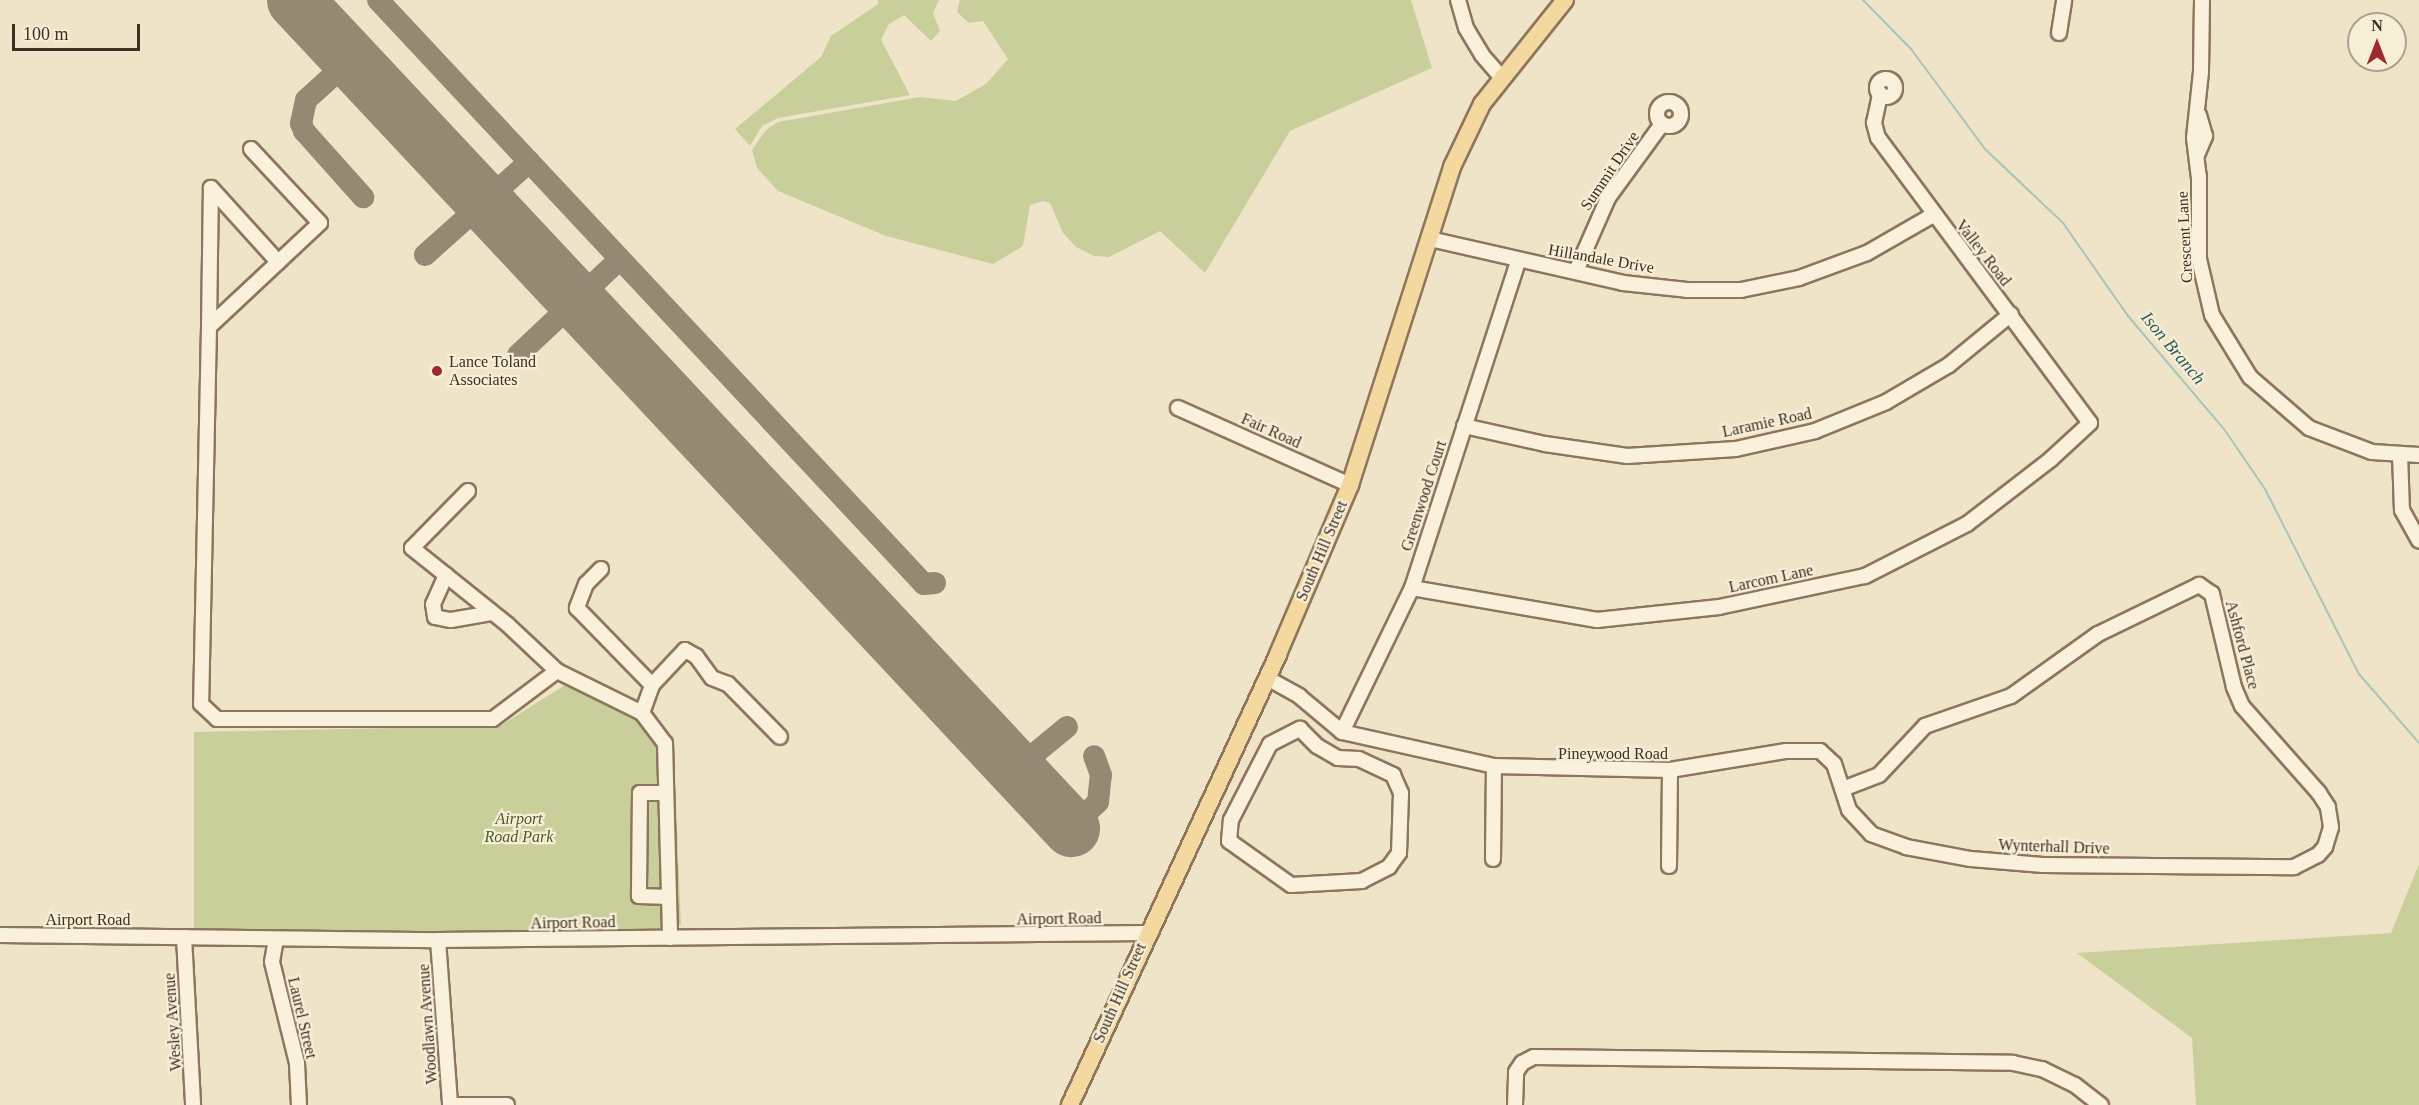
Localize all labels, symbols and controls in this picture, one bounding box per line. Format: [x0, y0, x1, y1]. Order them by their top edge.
scale bar [15, 12, 142, 50]
north arrow [2347, 12, 2407, 72]
text: N [2371, 17, 2383, 34]
text: 100 m [23, 24, 69, 44]
street label: Summit Drive [1577, 128, 1643, 214]
street label: Crescent Lane [2173, 191, 2197, 283]
street label: Valley Road [1951, 216, 2015, 290]
street label: Hillandale Drive [1547, 240, 1655, 278]
water label: Ison Branch [2136, 307, 2210, 389]
place label: Lance Toland Associates [449, 352, 536, 390]
marker: Lance Toland Associates [430, 364, 444, 378]
street label: Laramie Road [1720, 404, 1814, 442]
street label: Fair Road [1238, 409, 1304, 453]
street label: Greenwood Court [1397, 438, 1451, 554]
street label: South Hill Street [1292, 498, 1352, 604]
street label: Larcom Lane [1727, 561, 1815, 597]
street label: Ashford Place [2221, 599, 2263, 691]
street label: Pineywood Road [1558, 744, 1668, 764]
park label: Airport Road Park [485, 809, 553, 847]
street label: Wynterhall Drive [1998, 835, 2110, 859]
street label: Airport Road [1016, 909, 1102, 929]
street label: Airport Road [46, 910, 130, 930]
street label: Airport Road [530, 913, 616, 933]
street label: South Hill Street [1089, 940, 1151, 1046]
street label: Woodlawn Avenue [414, 963, 442, 1085]
street label: Wesley Avenue [160, 972, 186, 1072]
street label: Laurel Street [283, 975, 321, 1061]

